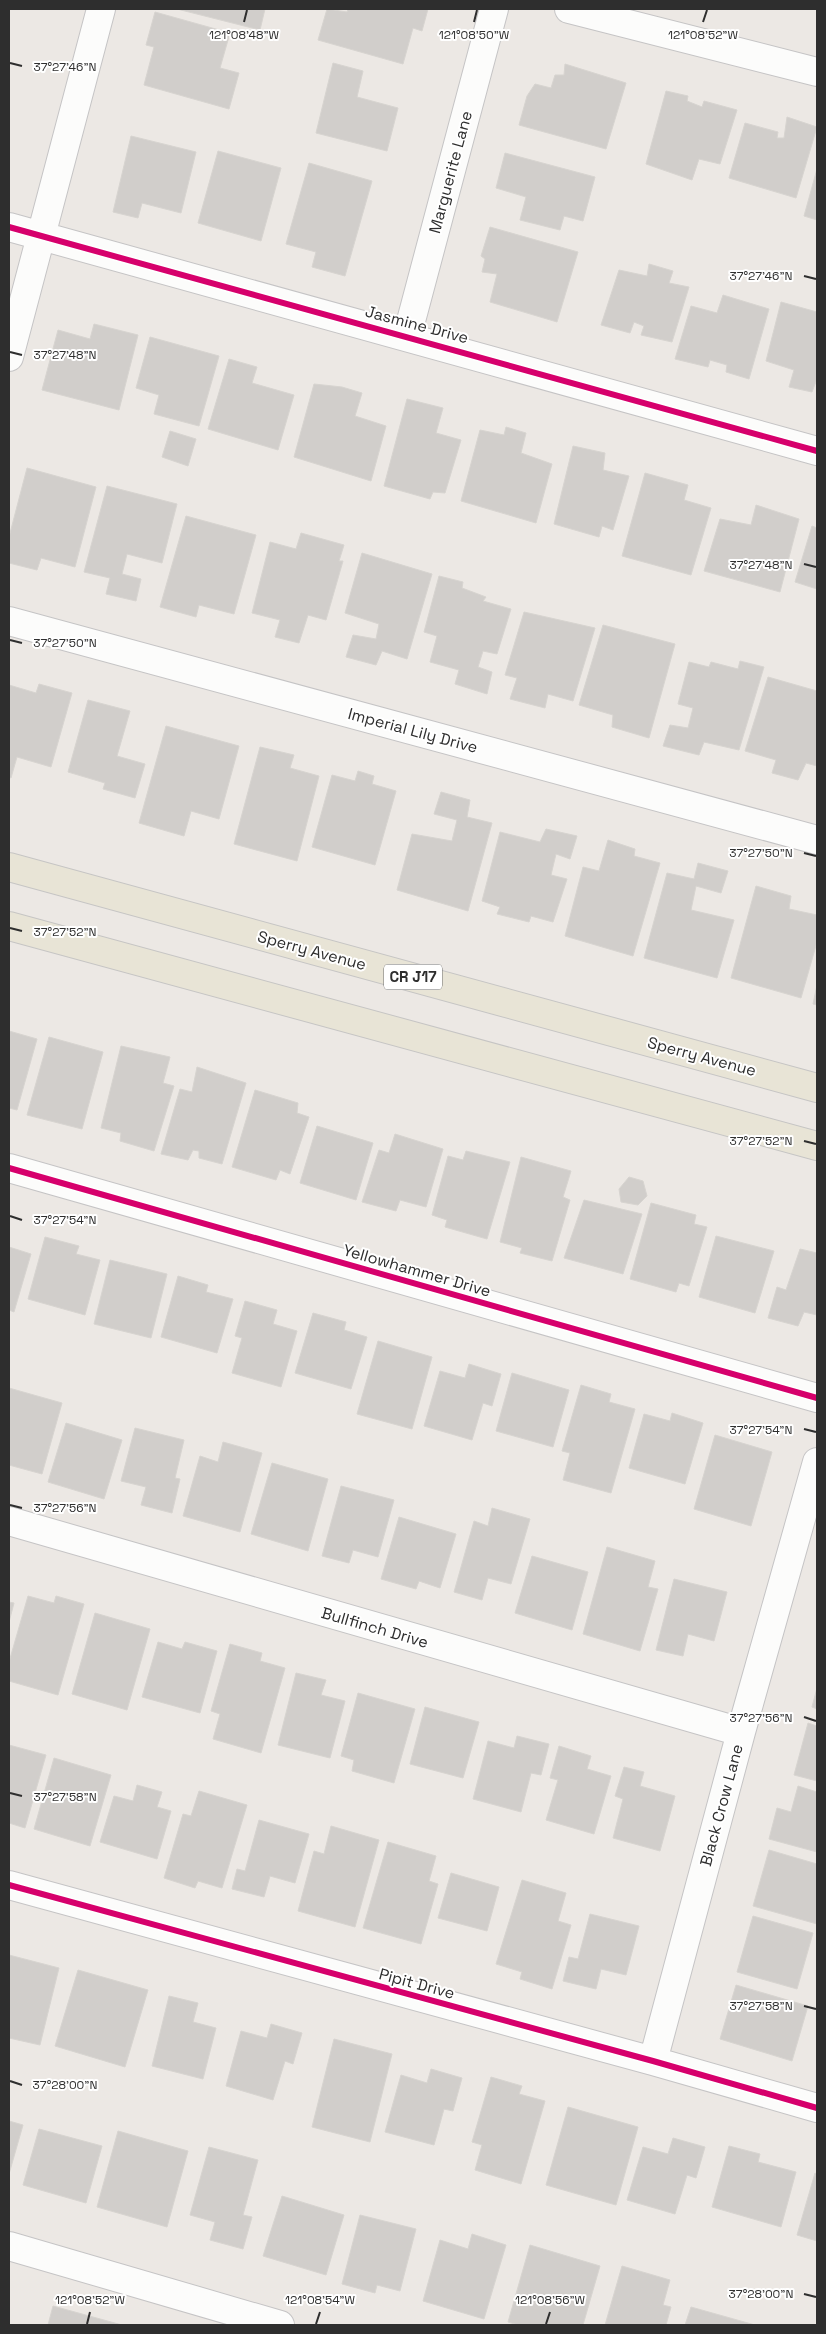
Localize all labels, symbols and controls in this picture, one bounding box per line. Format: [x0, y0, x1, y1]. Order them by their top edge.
text: 121°08'48"W [209, 27, 280, 43]
text: 121°08'50"W [439, 27, 510, 43]
text: 121°08'52"W [668, 27, 738, 43]
text: 37°27'46"N [34, 59, 96, 75]
street label: Marguerite Lane [424, 108, 477, 236]
text: 37°27'46"N [730, 268, 792, 284]
street label: Jasmine Drive [363, 301, 471, 348]
text: 37°27'48"N [33, 347, 97, 363]
text: 37°27'48"N [729, 557, 793, 573]
text: 37°27'50"N [33, 635, 97, 651]
street label: Imperial Lily Drive [346, 703, 480, 758]
text: 37°27'50"N [729, 845, 793, 861]
text: 37°27'52"N [34, 924, 96, 940]
street label: Sperry Avenue [255, 926, 369, 975]
road number: CR J17 [384, 964, 442, 990]
street label: Sperry Avenue [645, 1032, 759, 1081]
text: 37°27'52"N [730, 1133, 792, 1149]
text: 37°27'54"N [34, 1212, 96, 1228]
street label: Yellowhammer Drive [341, 1239, 493, 1302]
text: 37°27'54"N [730, 1422, 792, 1438]
text: 37°27'56"N [33, 1500, 97, 1516]
street label: Bullfinch Drive [319, 1602, 431, 1653]
text: 37°27'56"N [729, 1710, 793, 1726]
street label: Black Crow Lane [695, 1742, 748, 1869]
text: 37°27'58"N [33, 1789, 97, 1805]
street label: Pipit Drive [377, 1963, 457, 2004]
text: 37°27'58"N [729, 1998, 793, 2014]
text: 37°28'00"N [33, 2077, 97, 2093]
text: 37°28'00"N [729, 2286, 793, 2302]
text: 121°08'52"W [55, 2292, 125, 2308]
text: 121°08'54"W [285, 2292, 355, 2308]
text: 121°08'56"W [515, 2292, 586, 2308]

